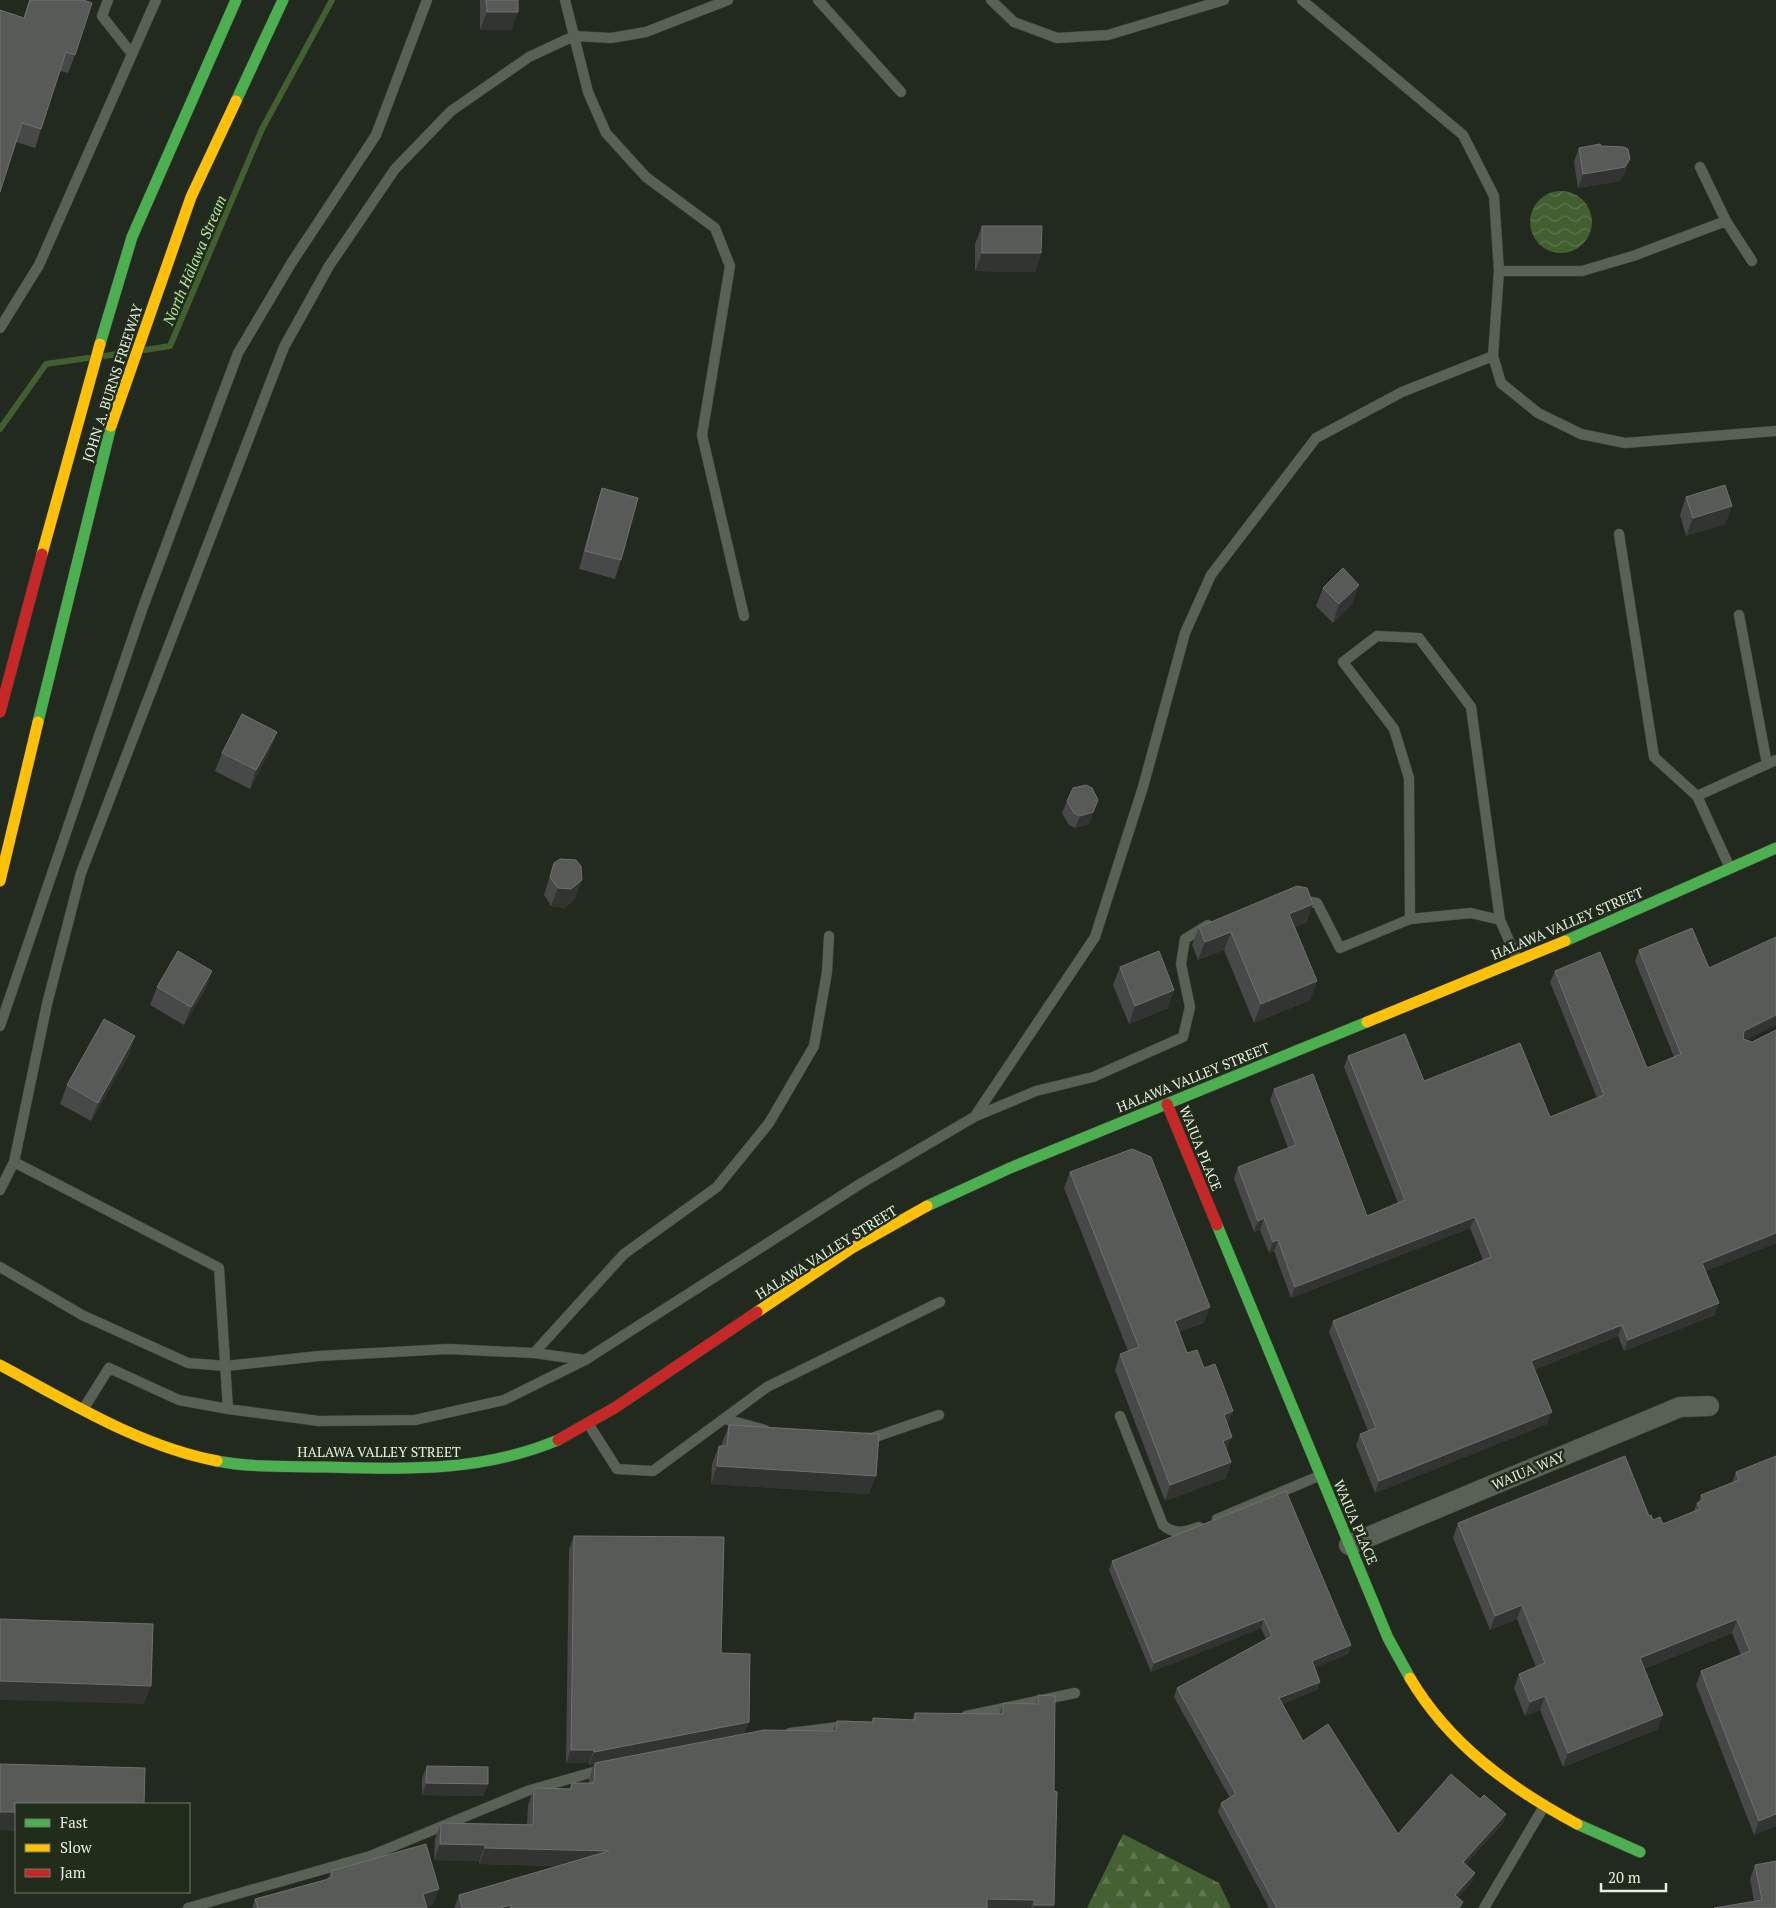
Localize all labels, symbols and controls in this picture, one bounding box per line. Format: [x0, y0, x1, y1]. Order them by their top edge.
water label: North Hālawa Stream [157, 192, 230, 329]
street label: JOHN A. BURNS FREEWAY [77, 301, 147, 464]
street label: HALAWA VALLEY STREET [1488, 882, 1646, 964]
street label: HALAWA VALLEY STREET [1114, 1037, 1273, 1116]
street label: WAIUA PLACE [1175, 1103, 1227, 1193]
street label: HALAWA VALLEY STREET [752, 1200, 901, 1303]
street label: HALAWA VALLEY STREET [297, 1442, 461, 1461]
street label: WAIUA WAY [1489, 1446, 1568, 1494]
street label: WAIUA PLACE [1330, 1477, 1382, 1567]
legend [15, 1803, 190, 1893]
text: Fast [60, 1812, 88, 1832]
text: Slow [60, 1837, 93, 1857]
scale bar [1601, 1860, 1666, 1892]
text: Jam [60, 1862, 86, 1882]
text: 20 m [1608, 1867, 1641, 1887]

